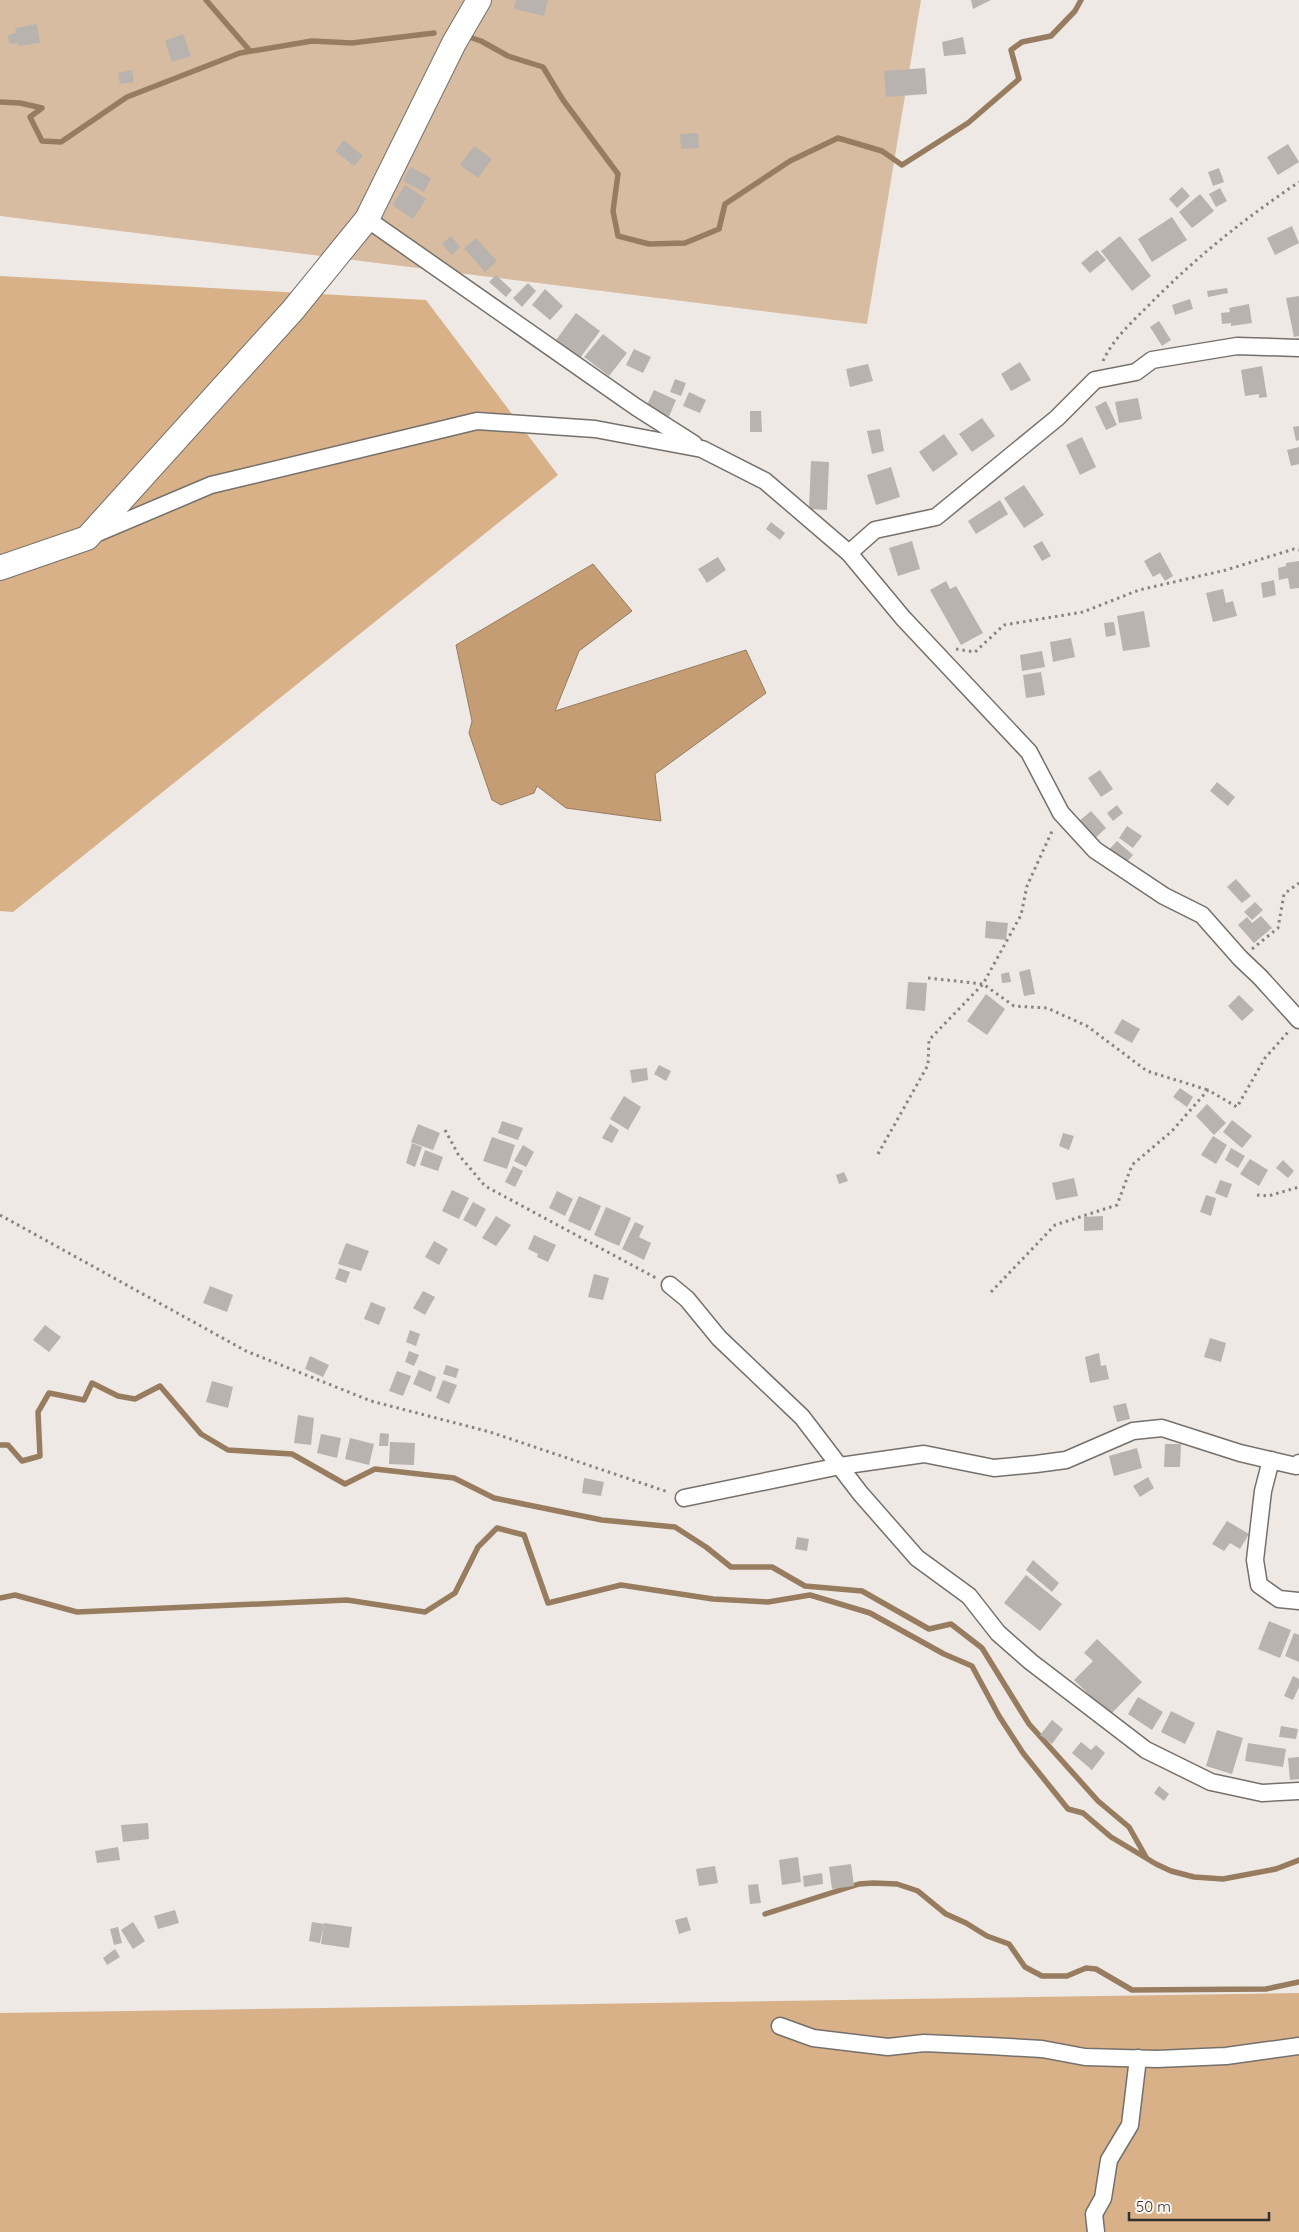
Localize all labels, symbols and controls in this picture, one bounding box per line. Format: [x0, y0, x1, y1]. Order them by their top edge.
scale bar [1129, 2190, 1269, 2222]
text: 50 m [1136, 2197, 1171, 2216]

